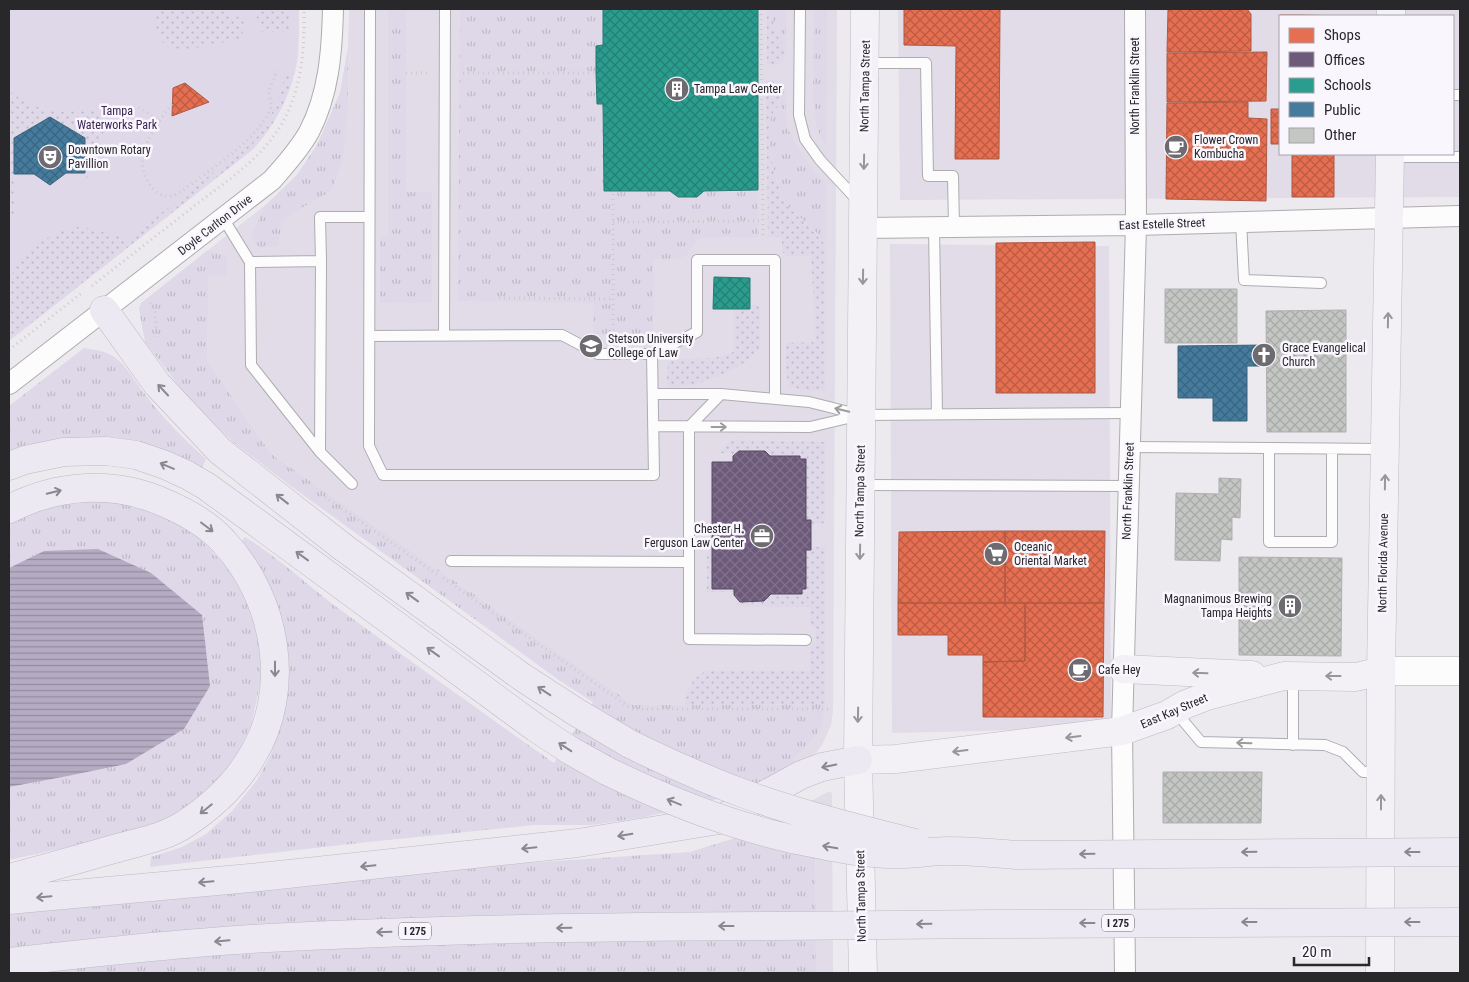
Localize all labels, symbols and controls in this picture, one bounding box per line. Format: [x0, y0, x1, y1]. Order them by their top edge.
legend [1279, 15, 1454, 155]
text: Shops [1324, 26, 1361, 44]
street label: North Franklin Street [1128, 37, 1142, 135]
street label: North Tampa Street [857, 39, 873, 132]
text: Offices [1324, 51, 1365, 69]
building icon: Tampa Law Center [664, 76, 690, 102]
text: Schools [1324, 76, 1371, 94]
place label: Tampa Law Center [694, 82, 782, 96]
text: Public [1324, 101, 1361, 119]
park label: Tampa Waterworks Park [77, 104, 158, 132]
text: Other [1324, 126, 1357, 144]
place label: Flower Crown Kombucha [1194, 133, 1259, 161]
cafe icon: Flower Crown Kombucha [1163, 134, 1189, 160]
place label: Downtown Rotary Pavillion [68, 143, 151, 171]
theatre icon: Downtown Rotary Pavillion [37, 144, 63, 170]
one-way arrow [859, 154, 869, 170]
street label: Doyle Carlton Drive [175, 192, 255, 258]
street label: East Estelle Street [1119, 215, 1206, 232]
one-way arrow [858, 268, 868, 285]
one-way arrow [1383, 312, 1392, 328]
place label: Stetson University College of Law [608, 332, 693, 360]
school or university icon: Stetson University College of Law [578, 333, 604, 359]
place label: Grace Evangelical Church [1282, 341, 1366, 369]
church icon: Grace Evangelical Church [1251, 342, 1277, 368]
one-way arrow [157, 383, 169, 396]
one-way arrow [835, 405, 851, 414]
one-way arrow [711, 422, 727, 432]
street label: North Franklin Street [1119, 441, 1137, 540]
street label: North Tampa Street [852, 444, 868, 537]
one-way arrow [160, 461, 175, 471]
one-way arrow [1380, 474, 1389, 490]
one-way arrow [46, 487, 62, 496]
one-way arrow [276, 494, 289, 505]
street label: North Florida Avenue [1375, 513, 1391, 613]
one-way arrow [200, 522, 213, 533]
place label: Chester H. Ferguson Law Center [644, 522, 744, 550]
office icon: Chester H. Ferguson Law Center [749, 523, 775, 549]
place label: Oceanic Oriental Market [1014, 540, 1087, 568]
supermarket icon: Oceanic Oriental Market [983, 541, 1009, 567]
one-way arrow [855, 544, 865, 560]
one-way arrow [295, 551, 309, 561]
one-way arrow [405, 592, 419, 602]
place label: Magnanimous Brewing Tampa Heights [1164, 592, 1272, 620]
building icon: Magnanimous Brewing Tampa Heights [1277, 593, 1303, 619]
one-way arrow [426, 647, 440, 657]
cafe icon: Cafe Hey [1067, 657, 1093, 683]
one-way arrow [270, 660, 280, 676]
place label: Cafe Hey [1098, 663, 1141, 677]
one-way arrow [1192, 668, 1208, 678]
one-way arrow [1325, 671, 1342, 681]
one-way arrow [537, 686, 551, 696]
street label: East Kay Street [1138, 690, 1210, 731]
one-way arrow [853, 706, 863, 723]
one-way arrow [1066, 732, 1082, 742]
one-way arrow [1237, 739, 1253, 748]
one-way arrow [559, 742, 573, 752]
one-way arrow [952, 746, 968, 756]
one-way arrow [821, 761, 837, 771]
one-way arrow [1376, 794, 1386, 810]
one-way arrow [667, 796, 682, 806]
one-way arrow [199, 803, 212, 814]
one-way arrow [618, 831, 634, 841]
one-way arrow [822, 841, 838, 851]
one-way arrow [522, 843, 538, 853]
one-way arrow [1404, 847, 1420, 857]
one-way arrow [1241, 848, 1257, 857]
street label: North Tampa Street [853, 849, 869, 942]
one-way arrow [1079, 849, 1095, 859]
one-way arrow [360, 861, 376, 871]
one-way arrow [198, 877, 214, 887]
one-way arrow [36, 892, 52, 902]
road number: I 275 [1102, 914, 1134, 931]
one-way arrow [1241, 917, 1258, 927]
one-way arrow [1404, 917, 1420, 927]
one-way arrow [1079, 918, 1095, 928]
one-way arrow [916, 919, 932, 929]
one-way arrow [719, 921, 735, 931]
road number: I 275 [399, 922, 431, 939]
one-way arrow [556, 923, 572, 933]
one-way arrow [376, 928, 392, 937]
scale bar [1294, 934, 1369, 966]
one-way arrow [214, 937, 230, 946]
text: 20 m [1302, 943, 1332, 961]

